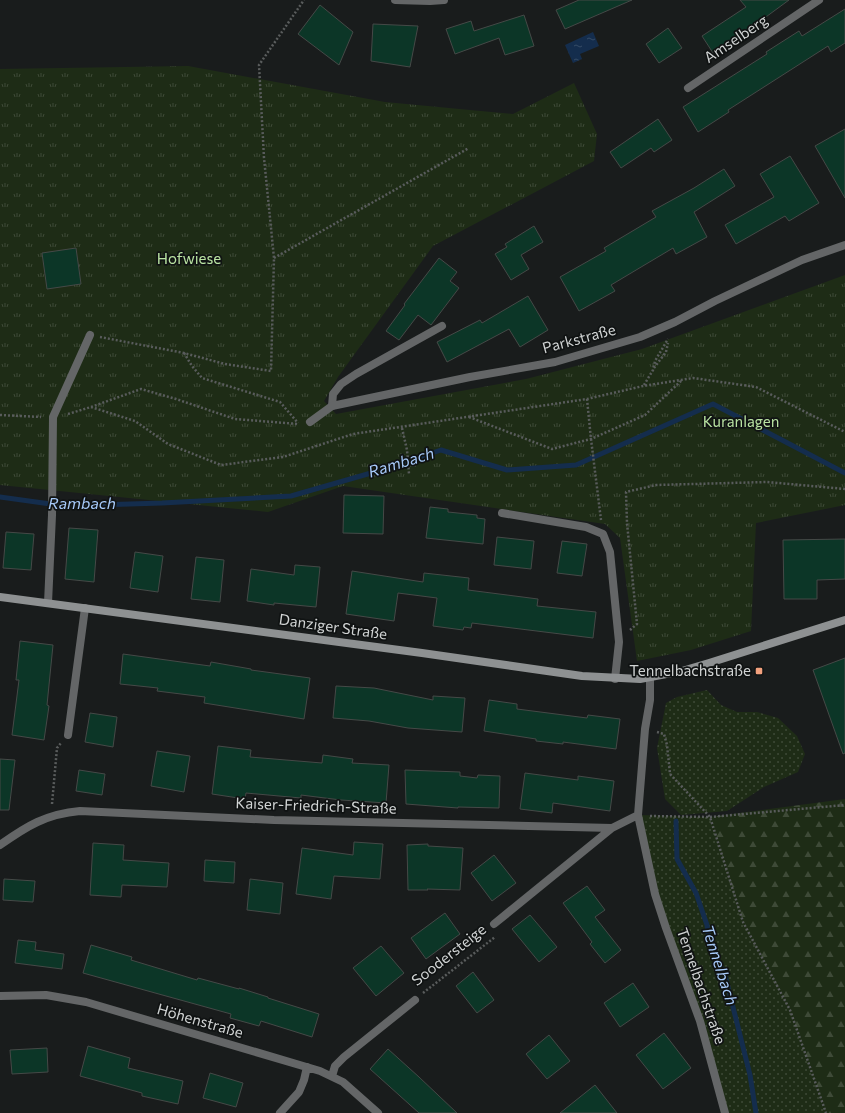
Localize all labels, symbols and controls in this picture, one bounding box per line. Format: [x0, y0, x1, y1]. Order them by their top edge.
street label: Amselberg [700, 10, 771, 66]
park label: Hofwiese [157, 249, 221, 267]
street label: Parkstraße [540, 320, 617, 356]
park label: Kuranlagen [703, 412, 779, 430]
water label: Rambach [366, 443, 436, 481]
water label: Rambach [48, 493, 116, 512]
street label: Danziger Straße [278, 610, 388, 643]
place label: Tennelbachstraße [629, 661, 751, 679]
marker: Tennelbachstraße [754, 666, 764, 676]
street label: Kaiser-Friedrich-Straße [235, 793, 397, 817]
street label: Soodersteige [408, 920, 489, 989]
water label: Tennelbach [699, 922, 742, 1007]
street label: Tennelbachstraße [674, 925, 730, 1046]
street label: Höhenstraße [155, 999, 246, 1041]

